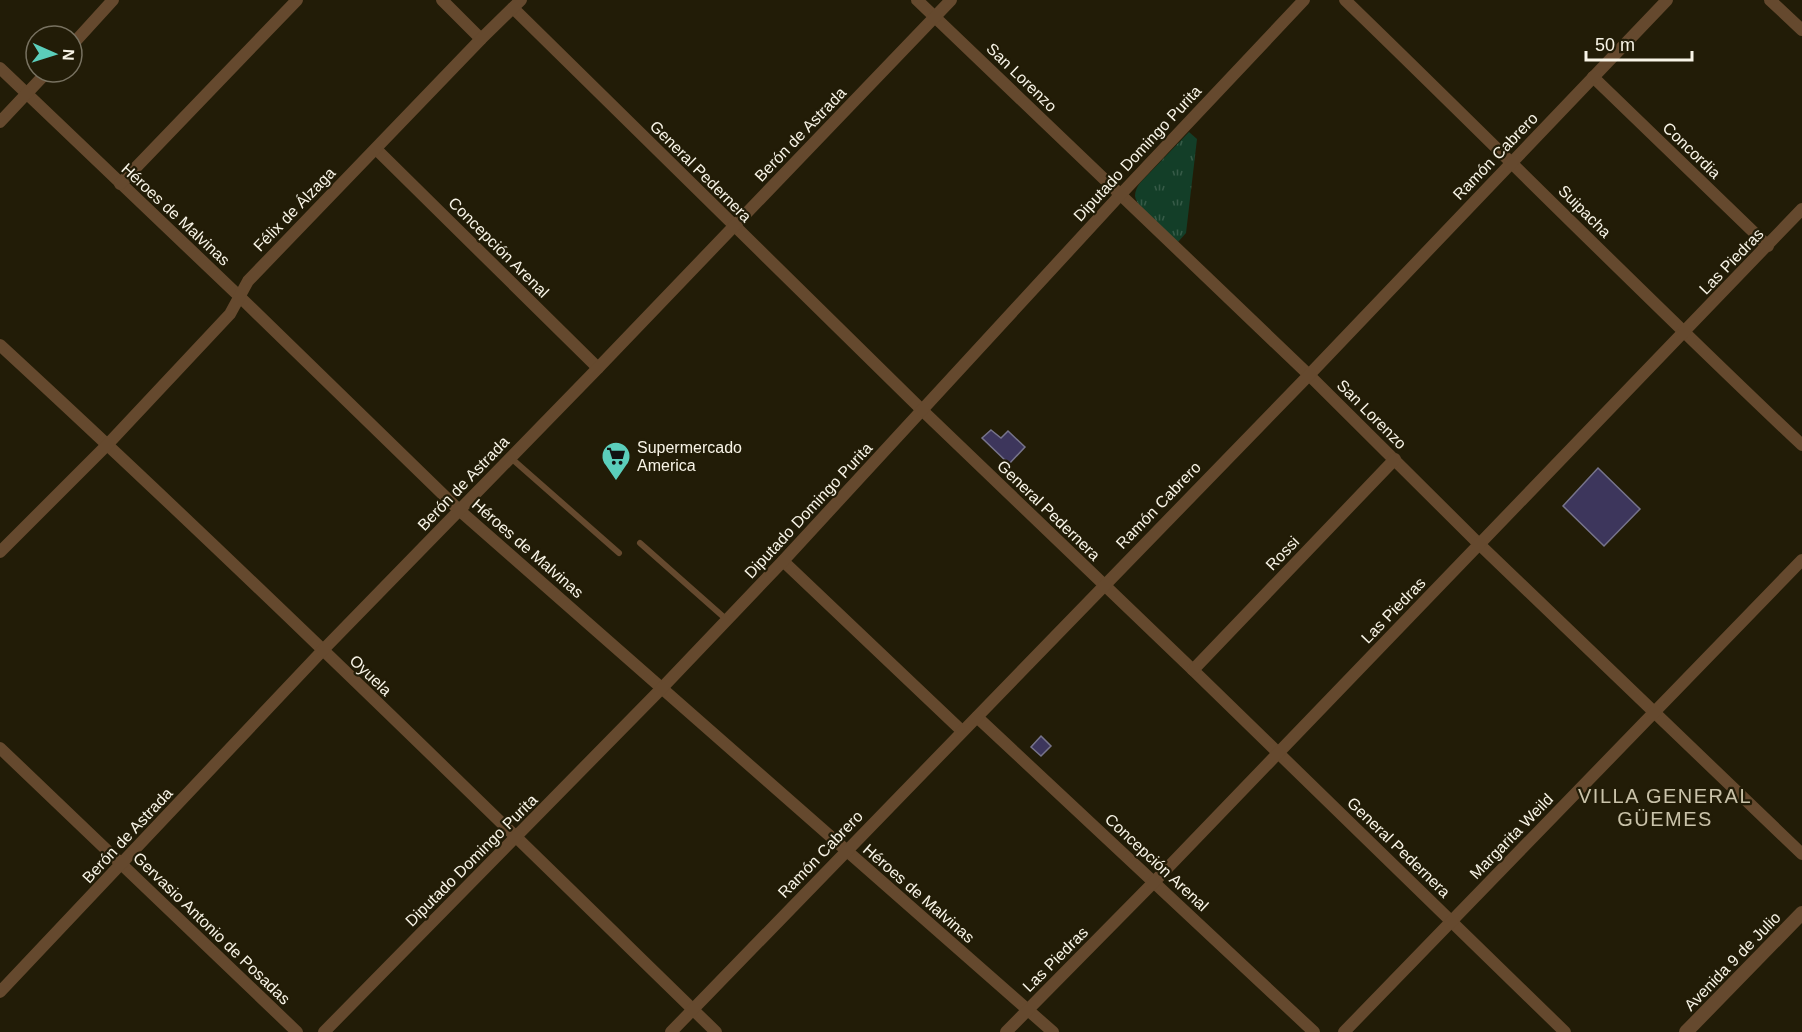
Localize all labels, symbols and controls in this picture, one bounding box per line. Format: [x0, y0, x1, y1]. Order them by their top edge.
north arrow [24, 24, 84, 84]
scale bar [1586, 24, 1692, 62]
text: 50 m [1595, 35, 1635, 55]
street label: San Lorenzo [983, 40, 1060, 115]
text: N [60, 49, 77, 61]
street label: Diputado Domingo Purita [1070, 82, 1205, 225]
street label: Berón de Astrada [751, 84, 849, 185]
street label: Ramón Cabrero [1450, 109, 1541, 203]
street label: General Pedernera [647, 117, 755, 226]
street label: Concordia [1660, 119, 1724, 182]
street label: Héroes de Malvinas [118, 160, 233, 269]
street label: Félix de Álzaga [250, 163, 339, 255]
street label: Suipacha [1555, 182, 1614, 241]
street label: Concepción Arenal [445, 194, 552, 301]
street label: Las Piedras [1696, 225, 1767, 298]
street label: San Lorenzo [1334, 376, 1410, 453]
street label: Berón de Astrada [414, 433, 512, 534]
place label: Supermercado America [637, 439, 742, 474]
street label: Diputado Domingo Purita [741, 439, 876, 582]
supermarket icon: Supermercado America [600, 440, 632, 482]
street label: General Pedernera [994, 457, 1104, 564]
street label: Ramón Cabrero [1113, 458, 1204, 552]
street label: Héroes de Malvinas [469, 496, 587, 601]
street label: Rossi [1262, 533, 1302, 574]
street label: Las Piedras [1358, 574, 1429, 647]
street label: Oyuela [347, 652, 395, 699]
street label: Berón de Astrada [79, 784, 176, 886]
district label: VILLA GENERAL GÜEMES [1578, 785, 1752, 830]
street label: Margarita Weild [1466, 790, 1556, 882]
street label: Diputado Domingo Purita [402, 791, 541, 930]
street label: General Pedernera [1344, 794, 1454, 901]
street label: Ramón Cabrero [775, 807, 866, 901]
street label: Concepción Arenal [1102, 810, 1212, 914]
street label: Héroes de Malvinas [860, 841, 978, 946]
street label: Gervasio Antonio de Posadas [130, 849, 293, 1008]
street label: Avenida 9 de Julio [1681, 908, 1784, 1014]
street label: Las Piedras [1019, 923, 1091, 995]

